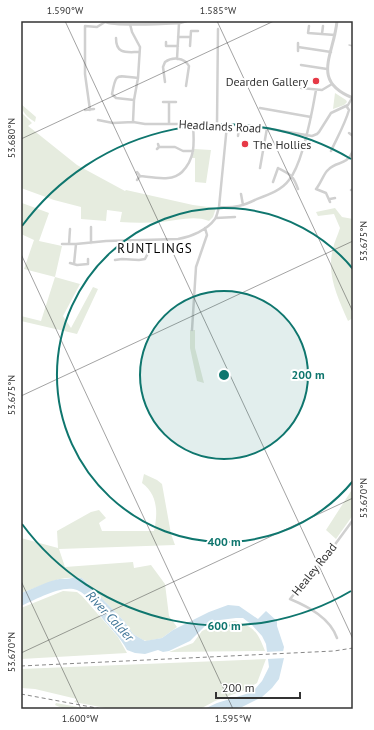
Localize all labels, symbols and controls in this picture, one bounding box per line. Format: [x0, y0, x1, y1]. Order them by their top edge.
text: 1.590°W [47, 4, 84, 17]
text: 1.585°W [200, 4, 237, 17]
place label: Dearden Gallery [226, 74, 308, 89]
marker: Dearden Gallery [311, 76, 321, 86]
street label: Headlands Road [178, 116, 262, 136]
text: 53.680°N [5, 118, 18, 158]
place label: The Hollies [253, 137, 311, 152]
marker: The Hollies [240, 139, 250, 149]
text: 53.675°N [357, 221, 370, 261]
district label: RUNTLINGS [117, 240, 193, 257]
text: 200 m [291, 367, 325, 382]
centre of rings [217, 368, 231, 382]
text: 53.675°N [5, 375, 18, 415]
text: 53.670°N [357, 478, 370, 518]
text: 400 m [207, 534, 241, 549]
street label: Healey Road [288, 540, 340, 598]
water label: River Calder [82, 587, 138, 645]
text: 600 m [207, 618, 241, 633]
text: 53.670°N [5, 632, 18, 672]
scale bar [216, 674, 300, 700]
text: 200 m [222, 680, 255, 695]
text: 1.600°W [62, 712, 99, 725]
text: 1.595°W [215, 712, 252, 725]

